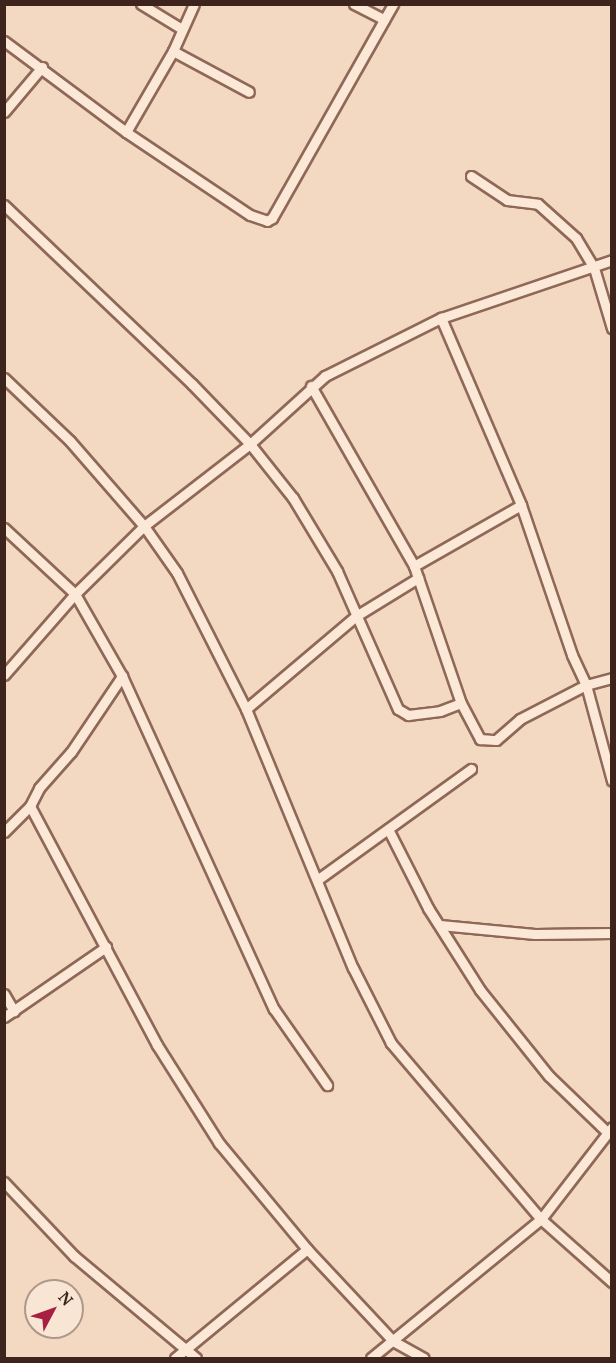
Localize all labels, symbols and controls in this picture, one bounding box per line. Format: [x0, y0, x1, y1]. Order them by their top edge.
north arrow [24, 1279, 84, 1339]
text: N [54, 1287, 78, 1310]

